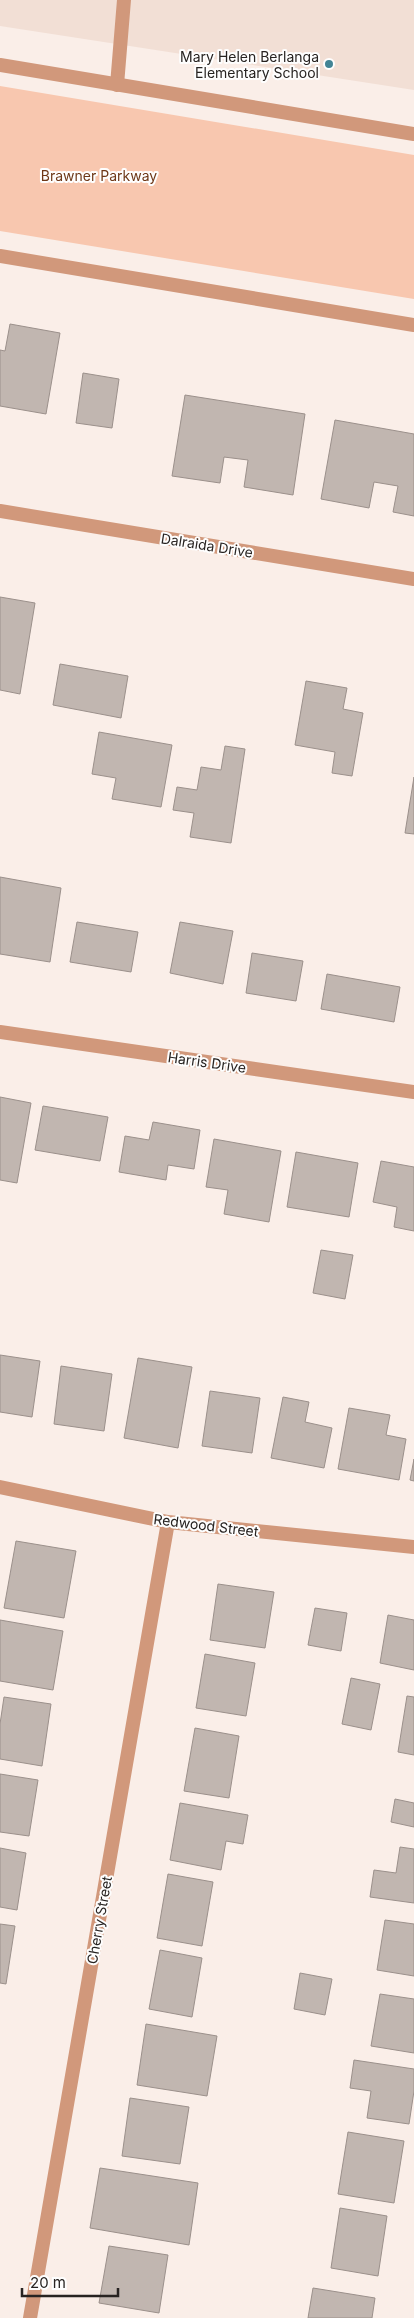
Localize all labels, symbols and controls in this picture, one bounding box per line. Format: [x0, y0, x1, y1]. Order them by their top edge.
place label: Mary Helen Berlanga Elementary School [180, 48, 319, 81]
marker: Mary Helen Berlanga Elementary School [323, 58, 335, 70]
park label: Brawner Parkway [41, 167, 157, 184]
street label: Dalraida Drive [160, 529, 254, 561]
street label: Harris Drive [167, 1048, 247, 1076]
street label: Redwood Street [153, 1510, 260, 1540]
street label: Cherry Street [83, 1874, 115, 1965]
scale bar [22, 2266, 119, 2298]
text: 20 m [30, 2273, 66, 2292]

